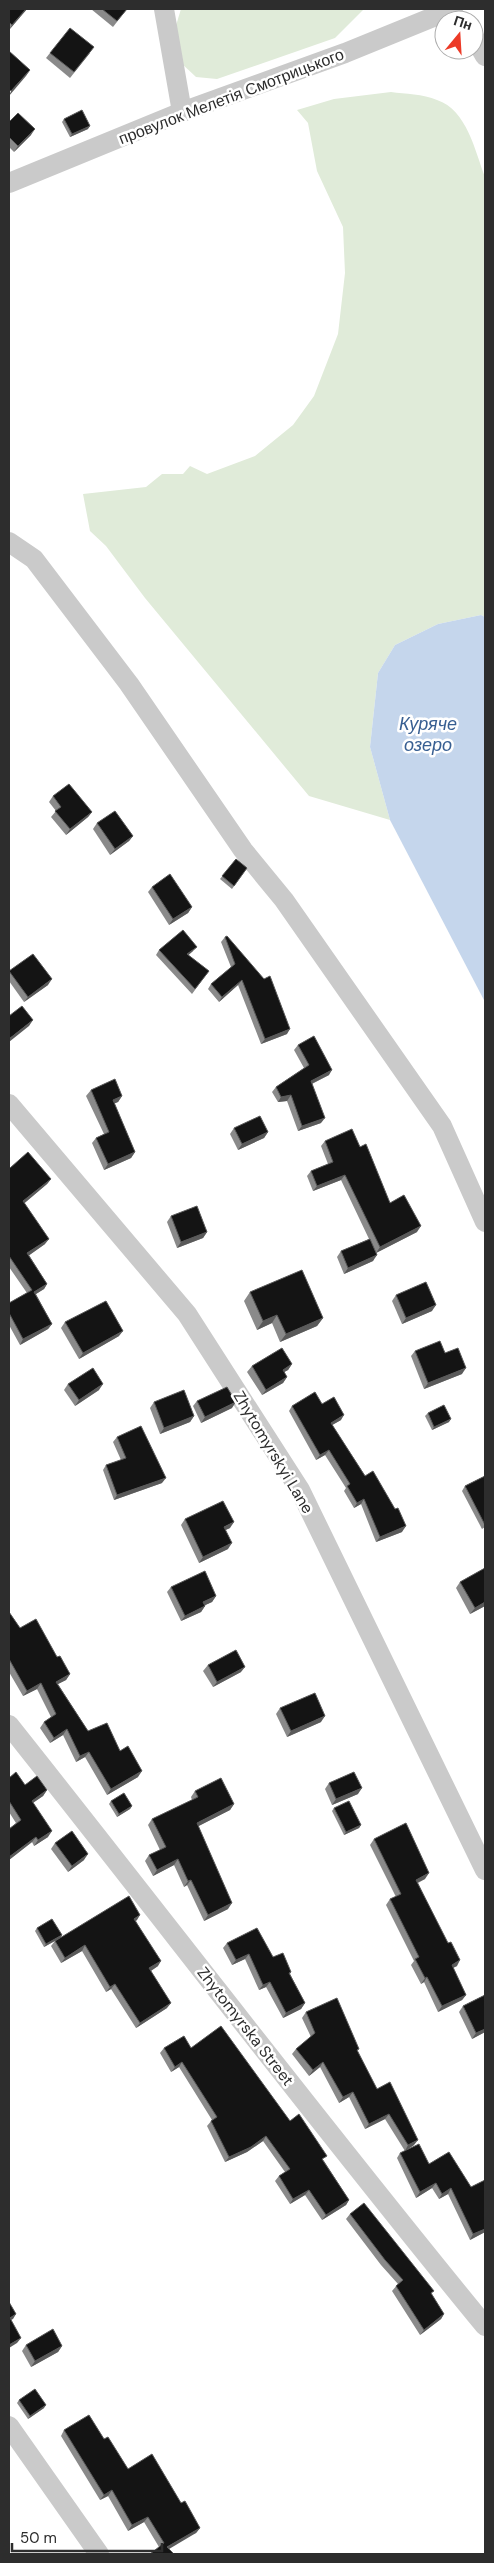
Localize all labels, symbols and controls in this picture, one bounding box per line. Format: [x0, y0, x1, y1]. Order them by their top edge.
north arrow [434, 10, 484, 60]
text: Пн [451, 11, 475, 34]
street label: провулок Мелетія Смотрицького [116, 44, 347, 149]
water label: Куряче озеро [399, 712, 457, 757]
street label: Zhytomyrskyi Lane [229, 1387, 318, 1517]
street label: Zhytomyrska Street [193, 1963, 299, 2090]
scale bar [12, 2520, 162, 2552]
text: 50 m [20, 2528, 57, 2548]

